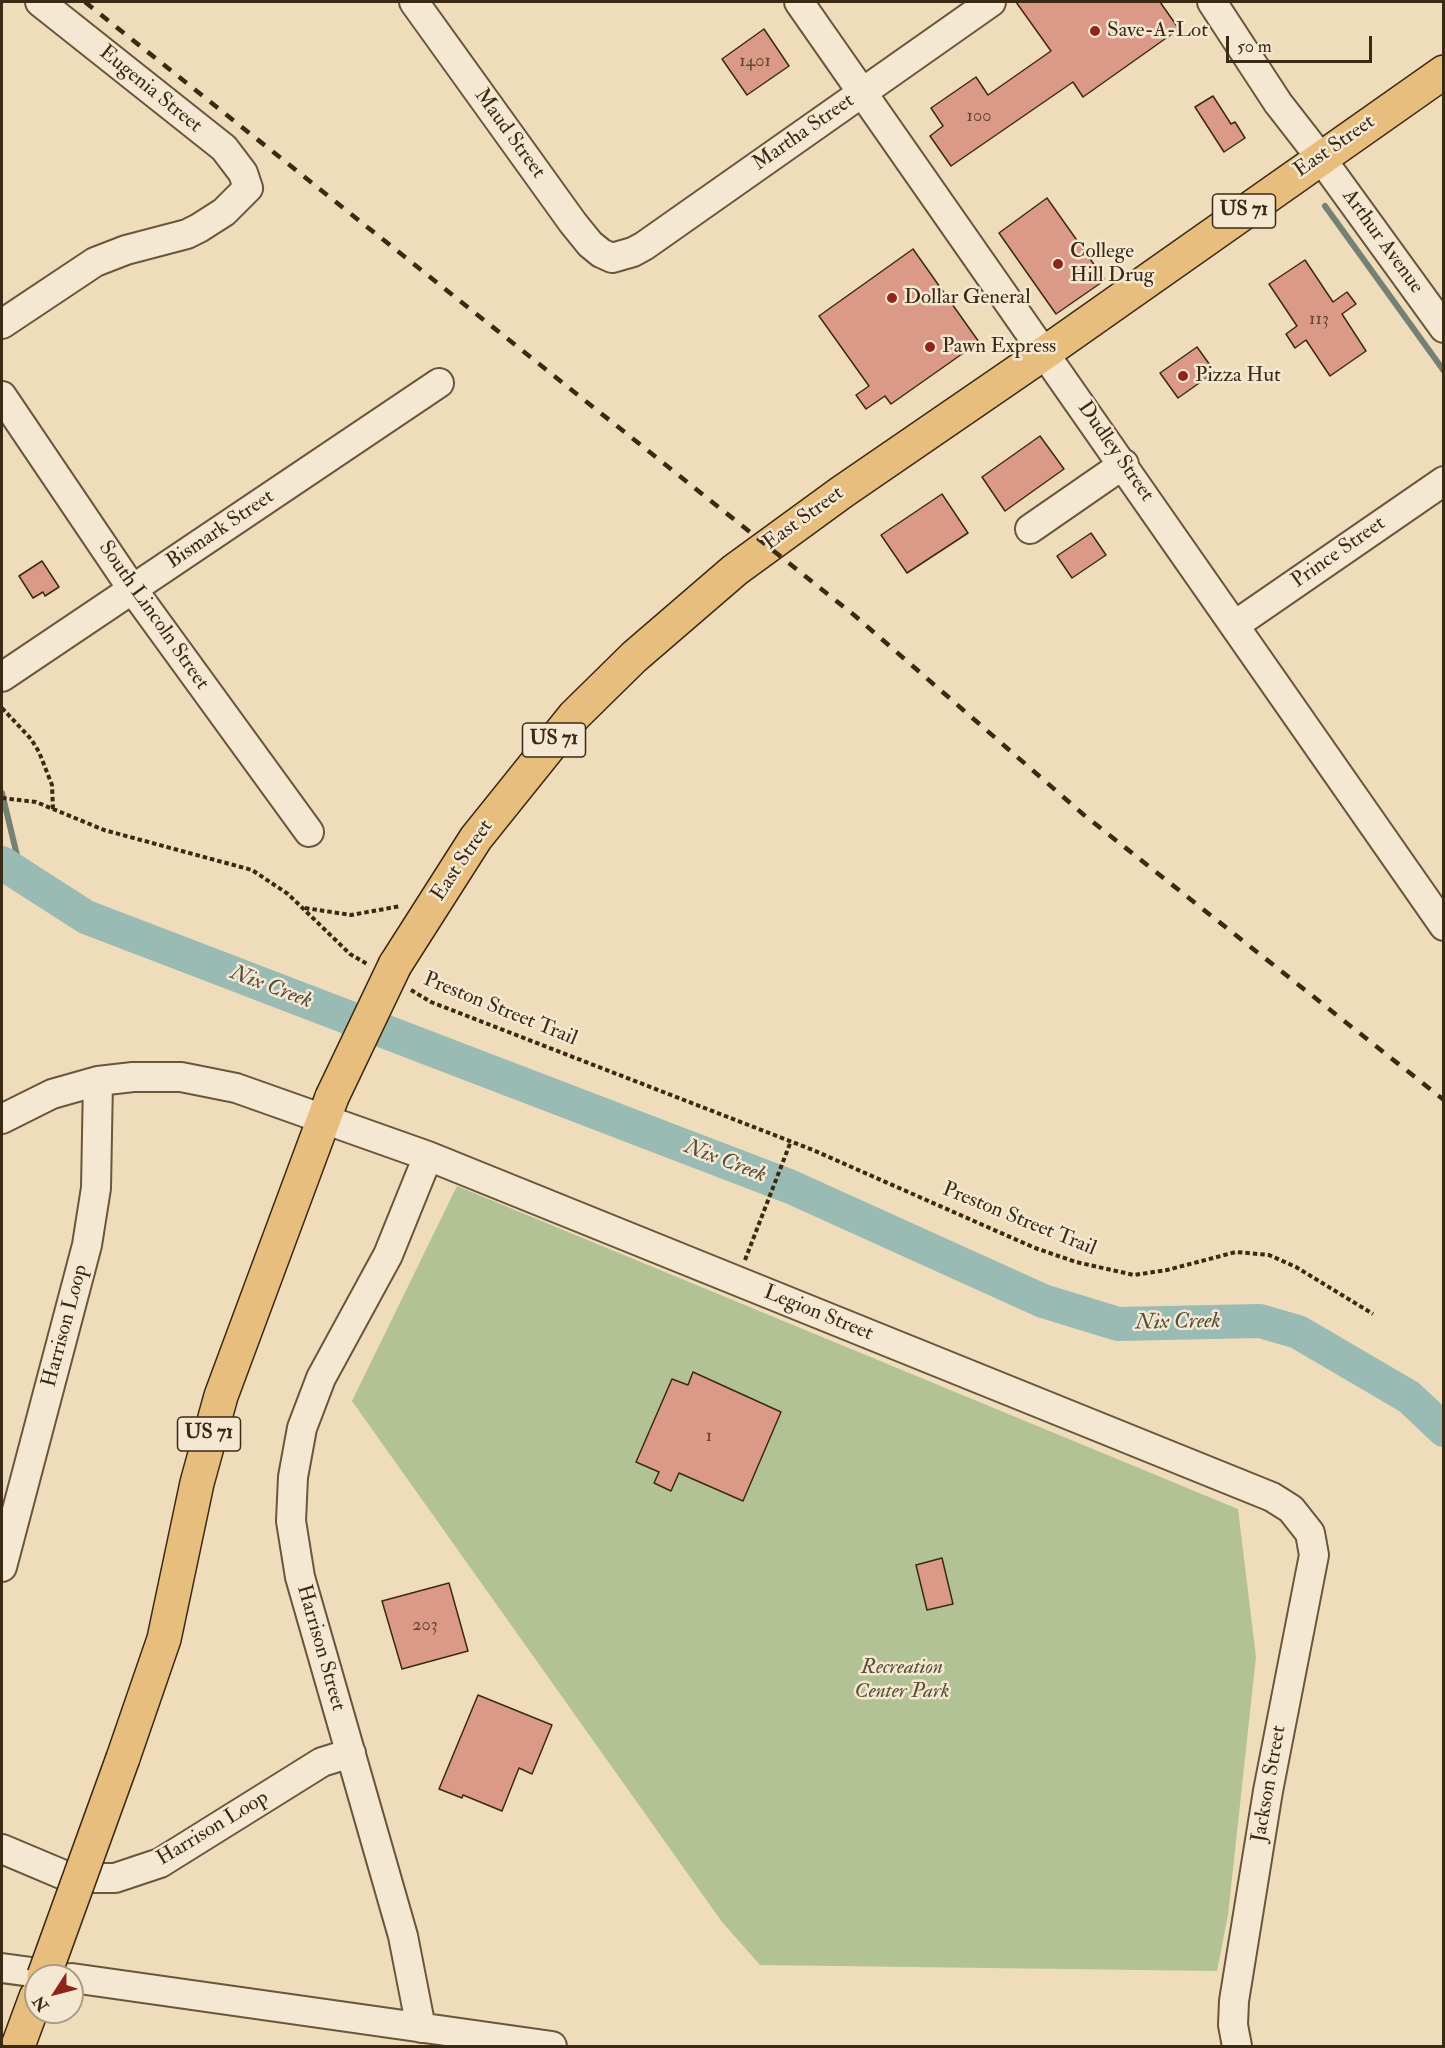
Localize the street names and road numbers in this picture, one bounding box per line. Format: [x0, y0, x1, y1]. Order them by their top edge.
street label: Eugenia Street [93, 41, 207, 139]
street label: Maud Street [468, 84, 550, 184]
street label: Martha Street [748, 89, 860, 177]
street label: East Street [1290, 110, 1380, 184]
street label: Arthur Avenue [1336, 185, 1428, 299]
road number: US 71 [1212, 194, 1276, 228]
street label: Dudley Street [1071, 397, 1159, 507]
street label: East Street [759, 482, 849, 556]
street label: Bismark Street [162, 485, 280, 575]
street label: Prince Street [1287, 512, 1391, 594]
street label: South Lincoln Street [92, 537, 214, 695]
road number: US 71 [522, 723, 586, 757]
street label: East Street [427, 815, 499, 907]
street label: Preston Street Trail [419, 968, 581, 1052]
street label: Preston Street Trail [938, 1178, 1100, 1262]
street label: Harrison Loop [38, 1262, 94, 1390]
street label: Legion Street [760, 1281, 876, 1347]
road number: US 71 [178, 1417, 240, 1451]
street label: Harrison Street [290, 1582, 350, 1714]
street label: Jackson Street [1247, 1724, 1293, 1844]
street label: Harrison Loop [153, 1786, 273, 1872]

